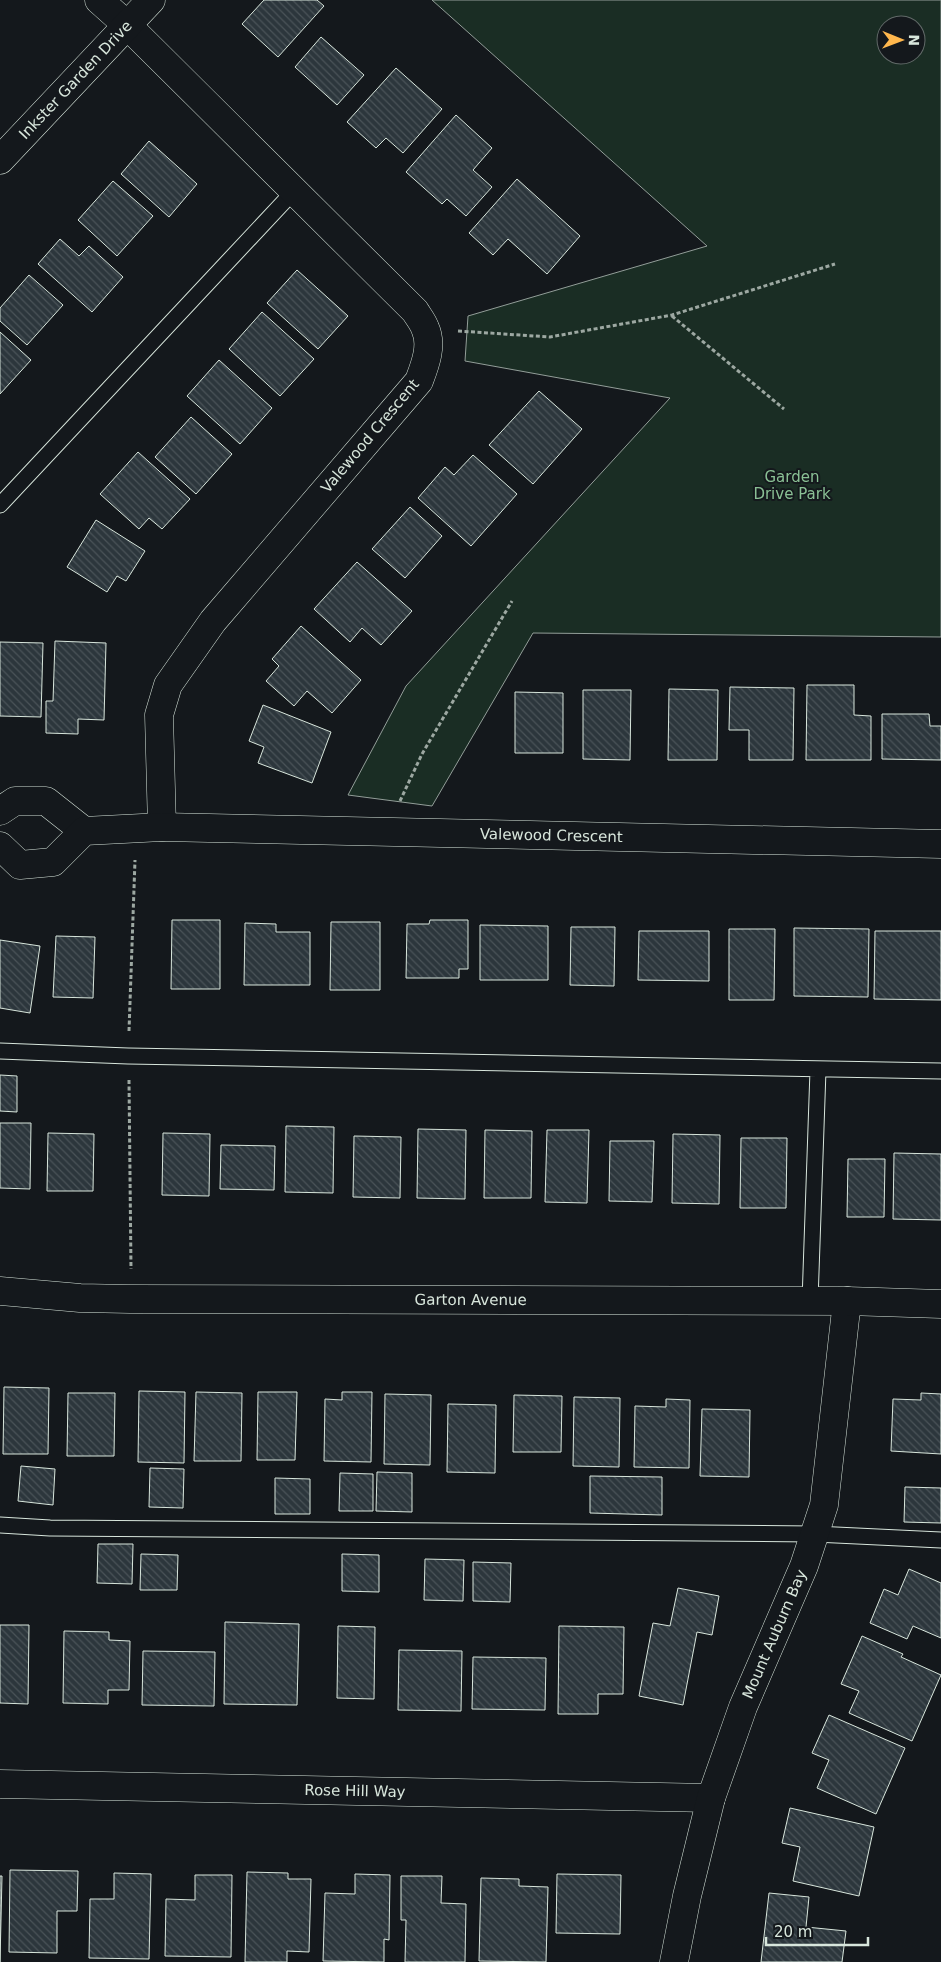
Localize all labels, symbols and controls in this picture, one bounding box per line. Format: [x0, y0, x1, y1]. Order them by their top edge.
north arrow [876, 15, 926, 65]
street label: Inkster Garden Drive [15, 17, 136, 143]
text: N [906, 34, 922, 46]
street label: Valewood Crescent [317, 375, 423, 496]
park label: Garden Drive Park [753, 468, 831, 503]
street label: Valewood Crescent [480, 825, 623, 846]
street label: Garton Avenue [415, 1291, 527, 1309]
street label: Mount Auburn Bay [739, 1567, 810, 1702]
street label: Rose Hill Way [304, 1781, 406, 1801]
scale bar [766, 1914, 868, 1946]
text: 20 m [774, 1923, 812, 1941]

